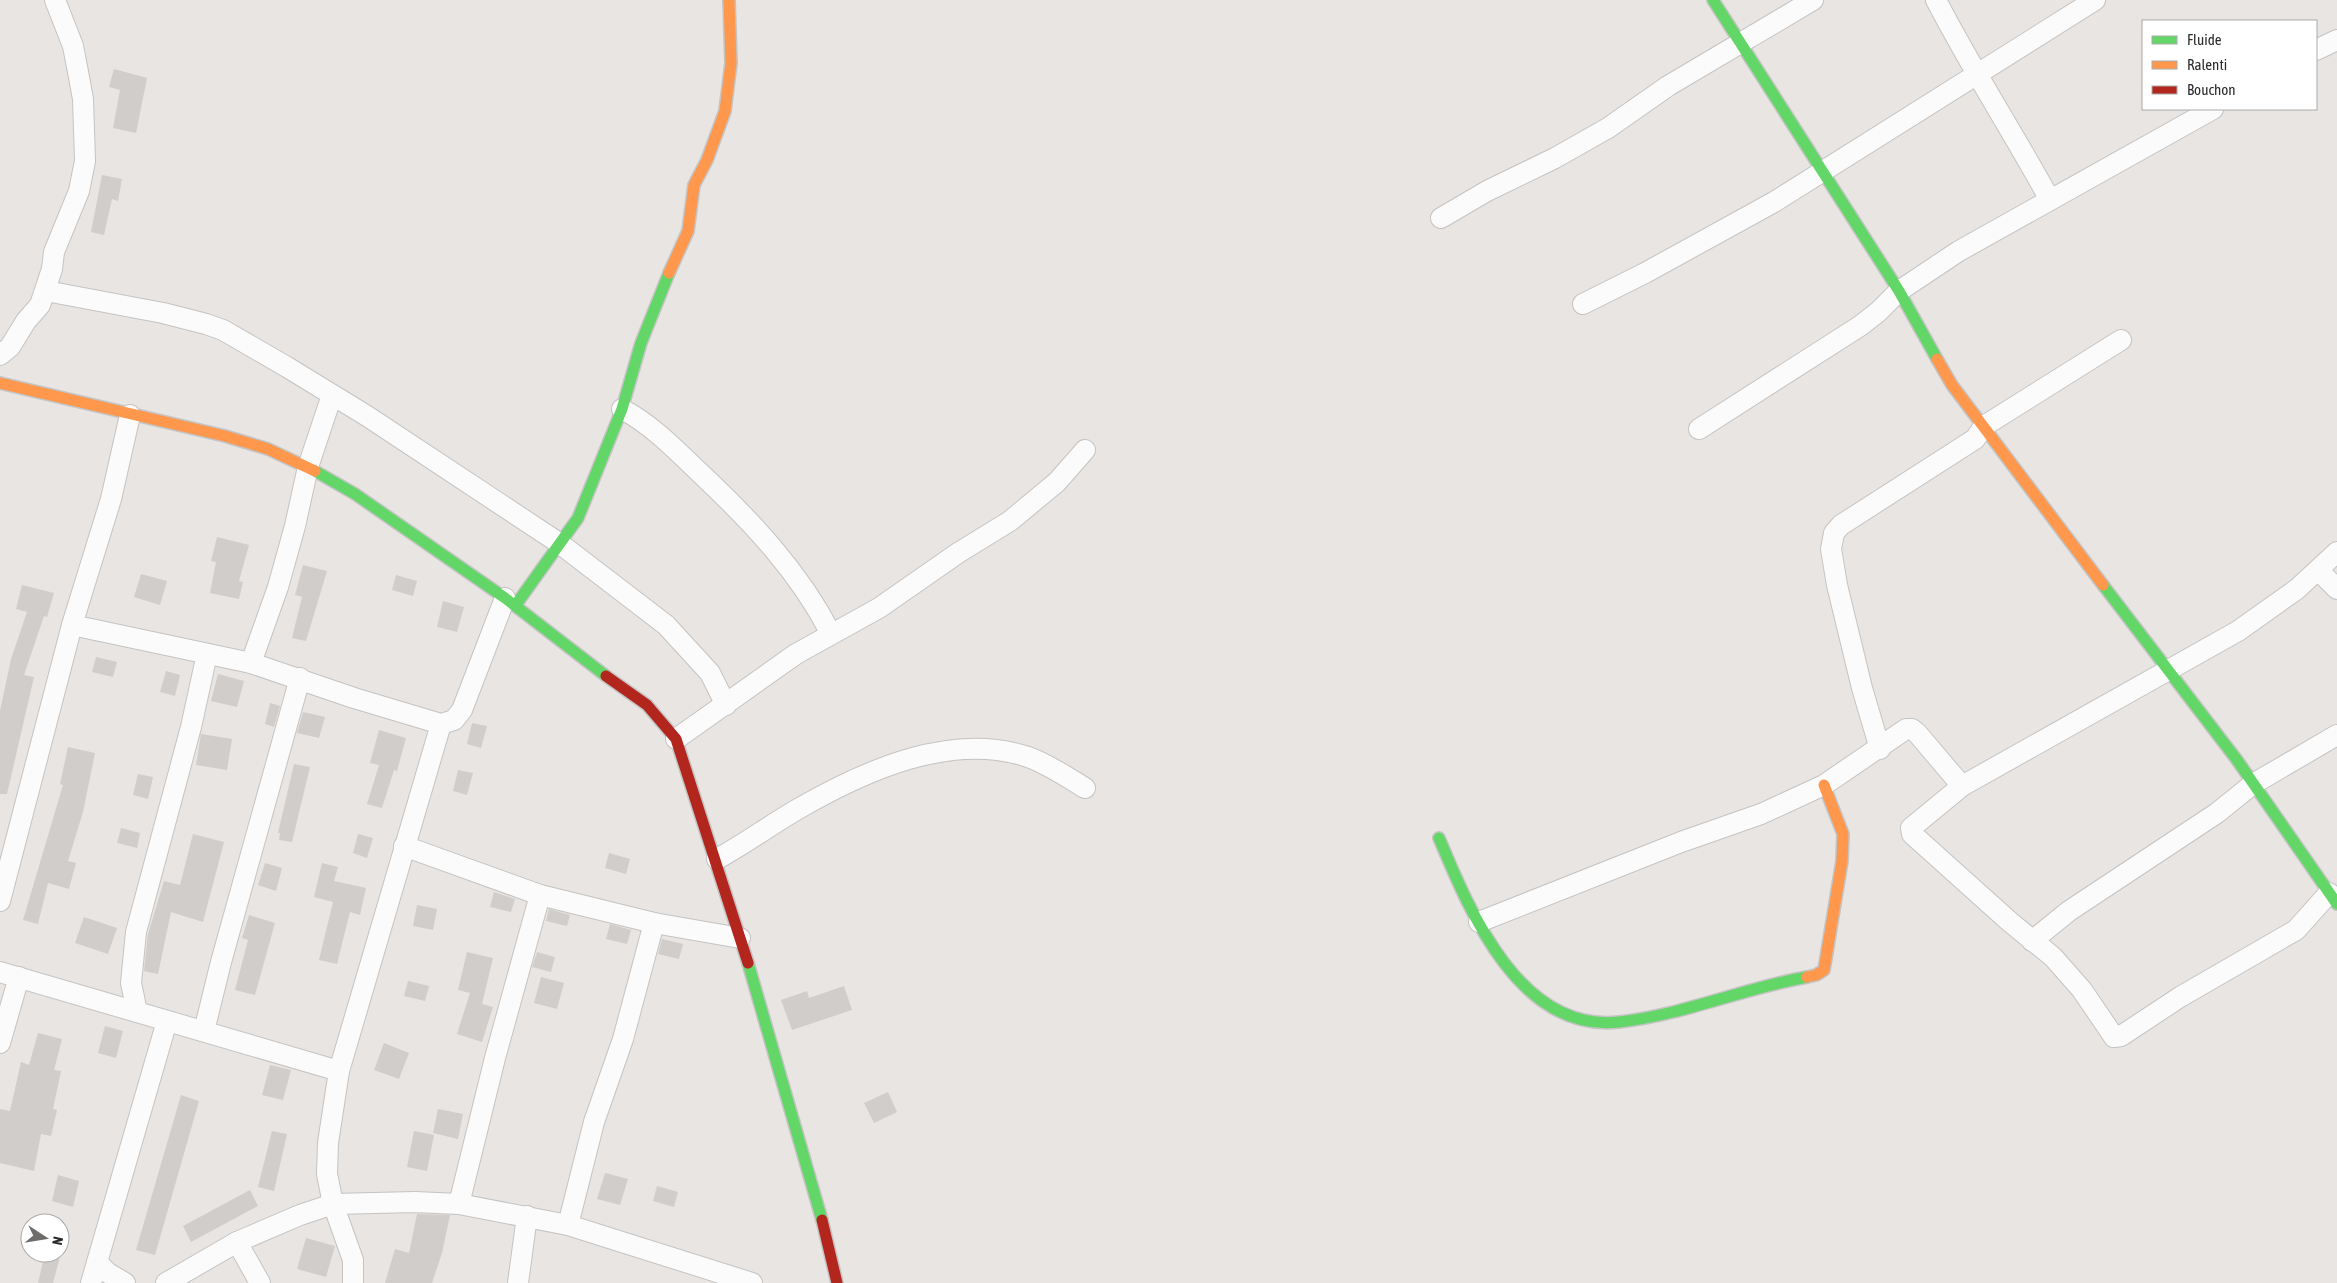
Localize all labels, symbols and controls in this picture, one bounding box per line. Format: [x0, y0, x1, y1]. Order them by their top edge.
legend [2142, 20, 2317, 110]
text: Fluide [2187, 31, 2222, 48]
text: Ralenti [2187, 56, 2227, 73]
text: Bouchon [2187, 81, 2236, 98]
north arrow [20, 1213, 70, 1263]
text: N [49, 1235, 66, 1246]

